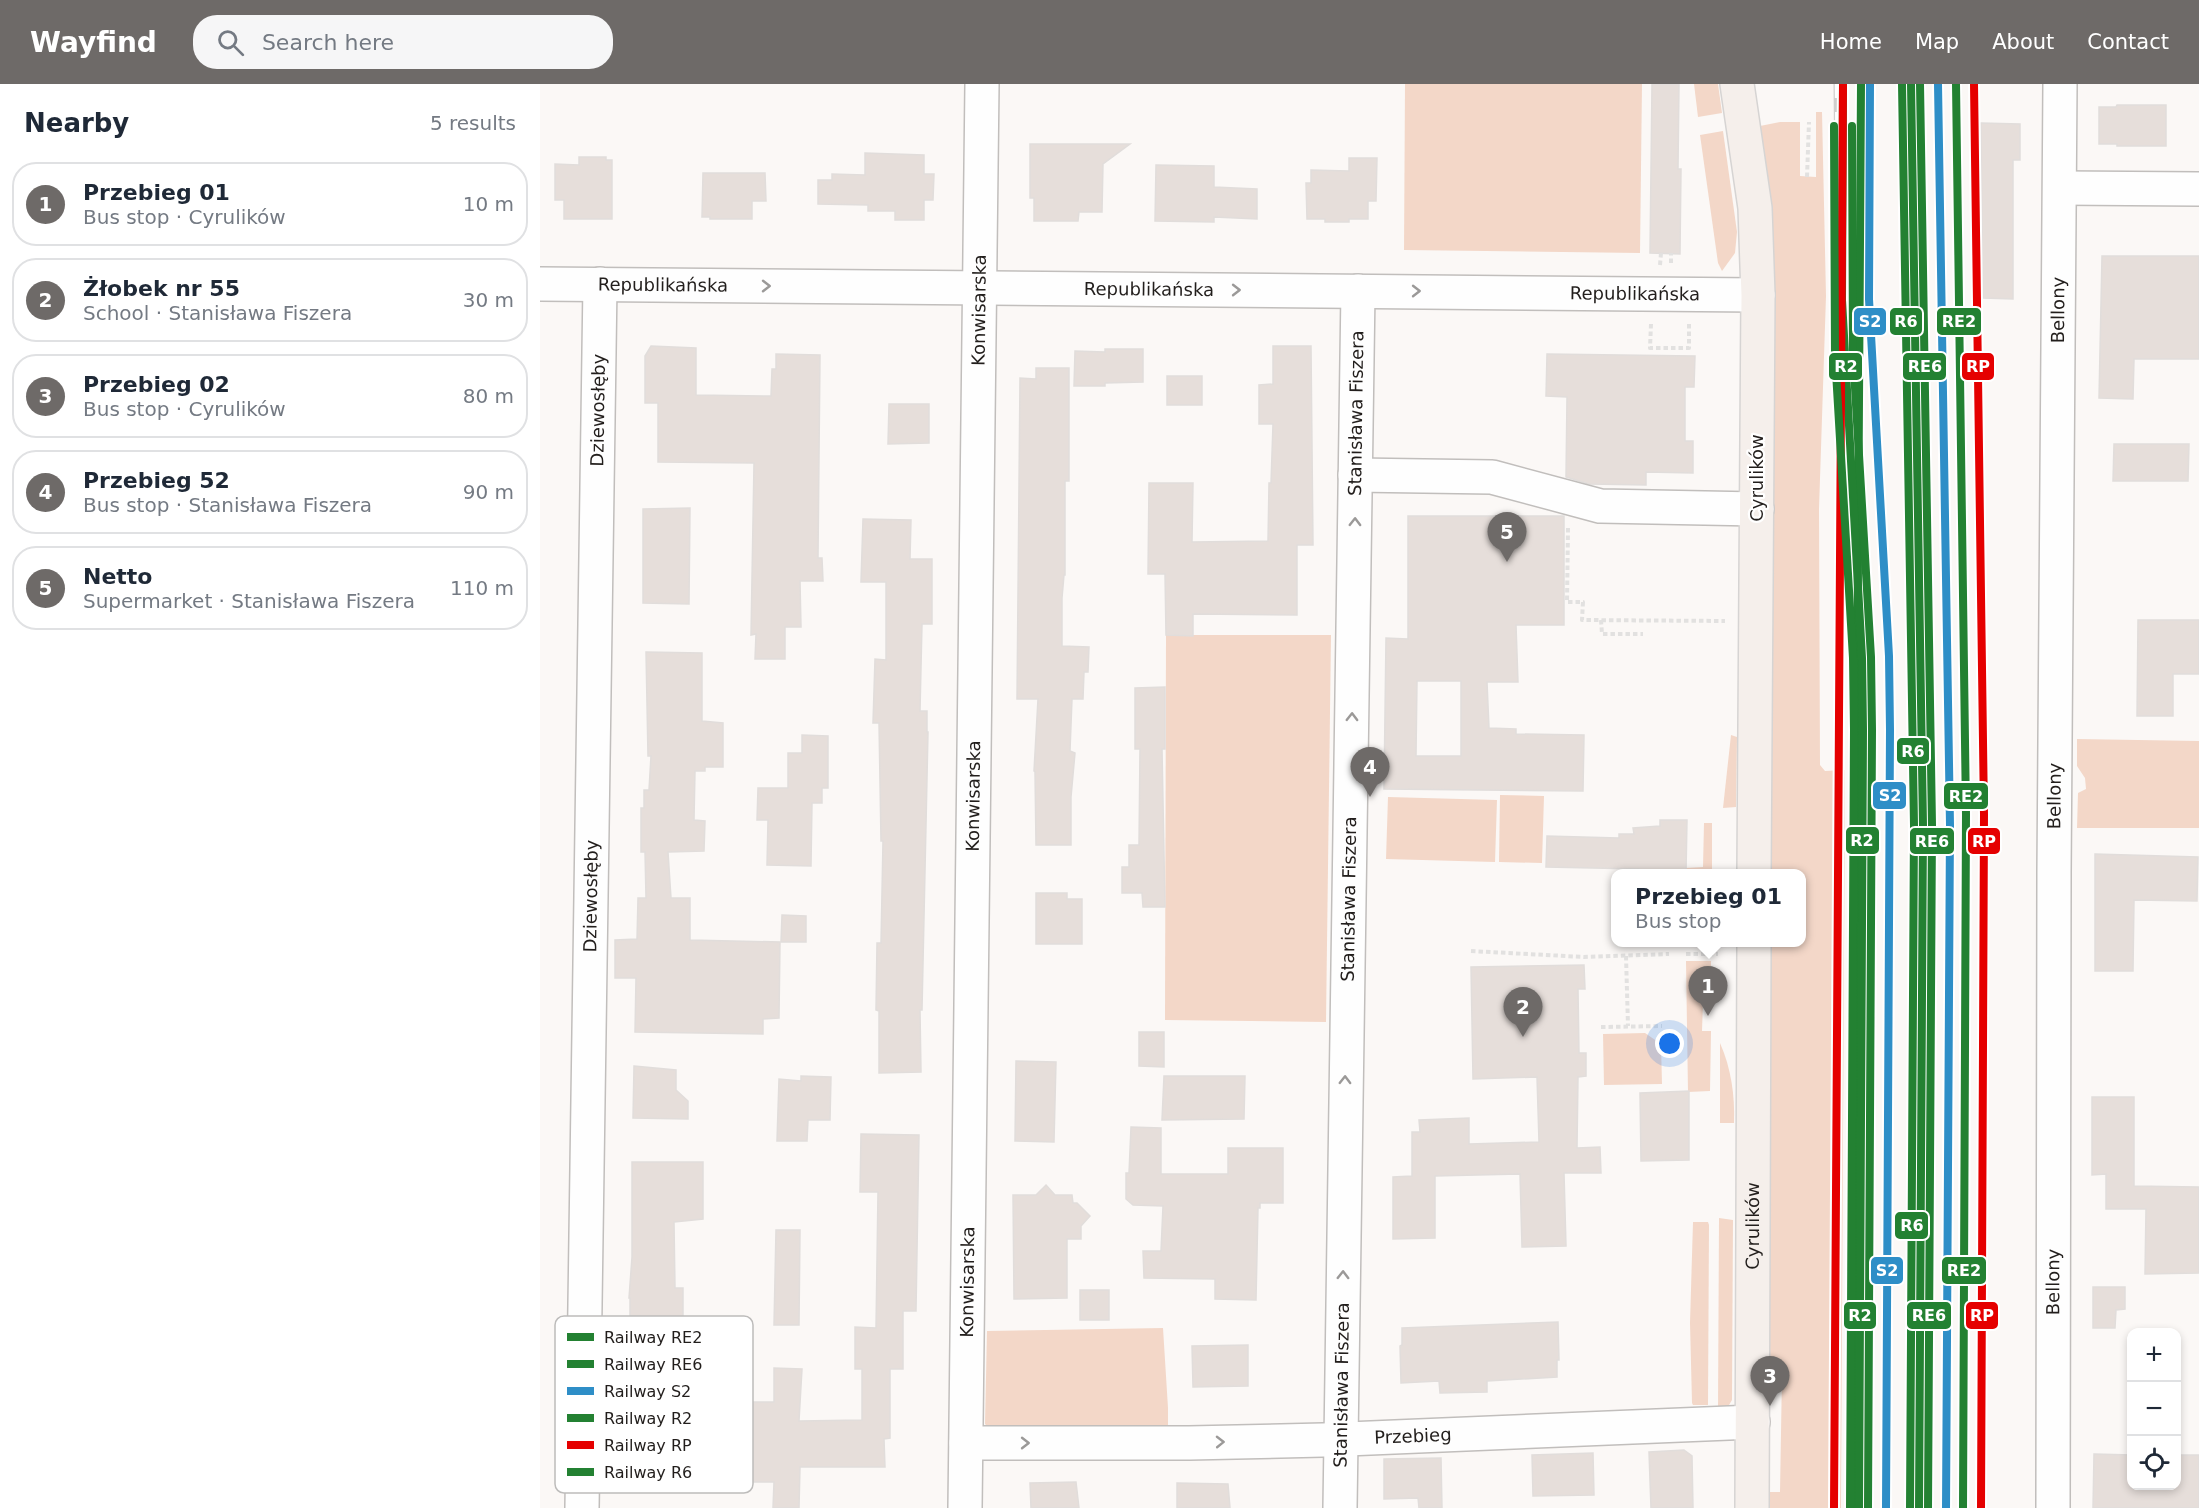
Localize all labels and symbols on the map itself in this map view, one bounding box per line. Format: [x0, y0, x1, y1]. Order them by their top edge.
street label: Konwisarska [968, 254, 990, 366]
street label: Republikańska [598, 274, 728, 296]
street label: Bellony [2047, 276, 2069, 343]
street label: Republikańska [1084, 278, 1214, 300]
one-way arrow [762, 280, 771, 292]
street label: Republikańska [1570, 282, 1700, 304]
one-way arrow [1232, 283, 1241, 296]
one-way arrow [1412, 285, 1421, 297]
line badge: S2 [1853, 307, 1887, 336]
line badge: R6 [1889, 307, 1923, 336]
line badge: RE2 [1936, 307, 1982, 336]
text: S2 [1859, 312, 1881, 331]
text: R6 [1894, 312, 1918, 331]
text: RE2 [1942, 312, 1976, 331]
street label: Stanisława Fiszera [1344, 330, 1367, 496]
line badge: R2 [1828, 352, 1863, 381]
line badge: RE6 [1902, 352, 1947, 381]
line badge: RP [1961, 352, 1995, 381]
street label: Dziewosłęby [586, 353, 609, 467]
text: R2 [1834, 357, 1858, 376]
text: RE6 [1908, 357, 1942, 376]
text: RP [1966, 357, 1990, 376]
street label: Cyrulików [1746, 434, 1767, 522]
pin: 5 [1488, 512, 1526, 562]
one-way arrow [1349, 517, 1361, 526]
one-way arrow [1346, 712, 1358, 721]
line badge: R6 [1896, 737, 1930, 765]
street label: Konwisarska [962, 740, 984, 852]
text: R6 [1901, 742, 1925, 761]
pin: 4 [1350, 748, 1390, 797]
street label: Bellony [2043, 762, 2065, 829]
line badge: S2 [1872, 781, 1907, 810]
line badge: RE2 [1943, 782, 1989, 810]
text: S2 [1879, 786, 1901, 805]
text: RE2 [1949, 787, 1983, 806]
street label: Stanisława Fiszera [1337, 816, 1360, 982]
line badge: R2 [1845, 826, 1880, 855]
line badge: RE6 [1909, 827, 1955, 855]
line badge: RP [1967, 827, 2001, 855]
text: R2 [1850, 831, 1874, 850]
text: RE6 [1915, 832, 1949, 851]
text: RP [1972, 832, 1996, 851]
street label: Dziewosłęby [579, 839, 602, 953]
pin: 1 [1688, 966, 1728, 1016]
pin: 2 [1504, 988, 1542, 1037]
your location [1655, 1029, 1684, 1058]
one-way arrow [1339, 1075, 1352, 1084]
street label: Cyrulików [1742, 1182, 1763, 1270]
line badge: R6 [1894, 1211, 1929, 1240]
text: R6 [1900, 1216, 1924, 1235]
street label: Konwisarska [956, 1226, 978, 1338]
street label: Bellony [2042, 1248, 2063, 1315]
line badge: S2 [1870, 1256, 1904, 1285]
line badge: RE2 [1941, 1256, 1987, 1285]
text: S2 [1876, 1261, 1898, 1280]
text: RE2 [1947, 1261, 1981, 1280]
one-way arrow [1337, 1270, 1349, 1279]
line badge: R2 [1843, 1301, 1877, 1330]
line badge: RE6 [1906, 1301, 1952, 1330]
line badge: RP [1965, 1301, 1999, 1330]
street label: Stanisława Fiszera [1330, 1302, 1353, 1468]
text: R2 [1848, 1306, 1872, 1325]
text: RE6 [1912, 1306, 1946, 1325]
text: RP [1970, 1306, 1994, 1325]
legend [555, 1316, 753, 1493]
text: Railway RE2 [604, 1328, 702, 1347]
text: Railway RE6 [604, 1355, 702, 1374]
pin: 3 [1750, 1356, 1790, 1406]
text: Railway S2 [604, 1382, 691, 1401]
text: Railway R2 [604, 1409, 692, 1428]
street label: Przebieg [1374, 1424, 1452, 1448]
text: Railway RP [604, 1436, 692, 1455]
one-way arrow [1215, 1436, 1224, 1448]
one-way arrow [1020, 1437, 1029, 1449]
text: Railway R6 [604, 1463, 692, 1482]

